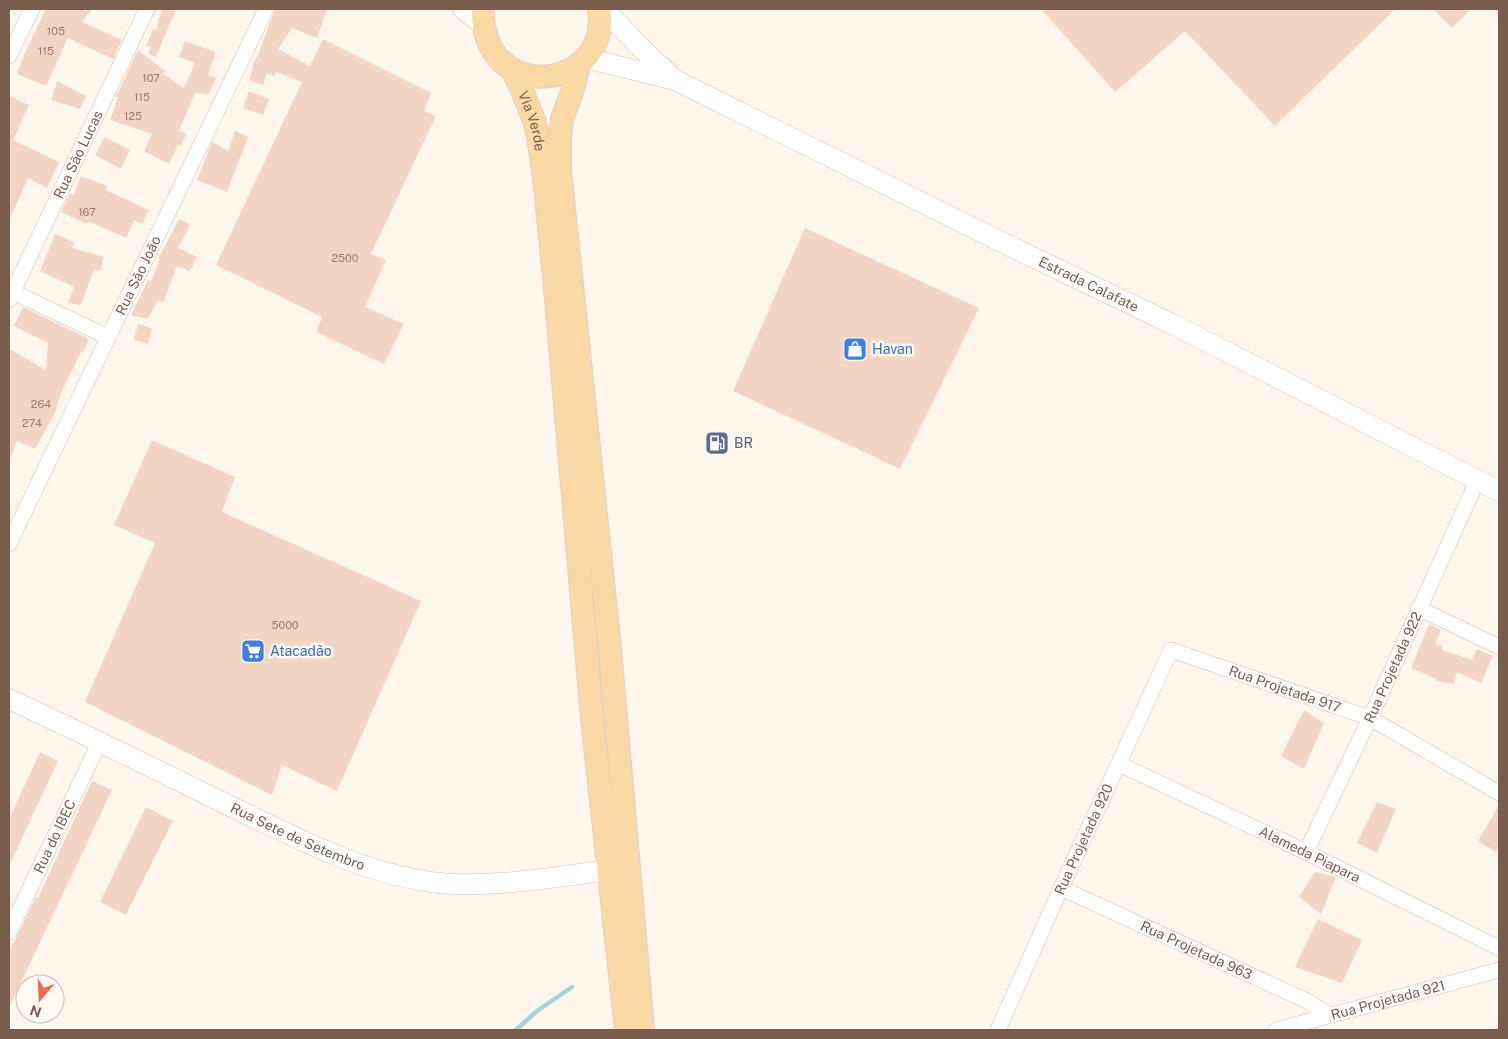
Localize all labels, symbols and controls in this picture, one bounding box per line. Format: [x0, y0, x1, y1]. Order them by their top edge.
house number: 105 [47, 25, 65, 37]
house number: 115 [38, 45, 54, 57]
house number: 107 [142, 72, 160, 84]
street label: Via Verde [515, 89, 548, 152]
house number: 115 [134, 91, 150, 103]
street label: Rua São Lucas [50, 108, 106, 201]
house number: 125 [124, 110, 142, 122]
house number: 167 [78, 206, 96, 218]
street label: Rua São João [112, 233, 164, 318]
house number: 2500 [332, 252, 359, 264]
street label: Estrada Calafate [1036, 253, 1141, 315]
shop icon: Havan [842, 336, 868, 362]
place label: Havan [872, 341, 913, 357]
house number: 264 [31, 398, 51, 410]
house number: 274 [22, 417, 42, 429]
fuel station icon: BR [704, 430, 730, 456]
place label: BR [734, 435, 753, 451]
street label: Rua Projetada 922 [1361, 609, 1425, 726]
house number: 5000 [271, 619, 299, 631]
supermarket icon: Atacadão [240, 638, 266, 664]
place label: Atacadão [270, 643, 332, 659]
street label: Rua Projetada 917 [1227, 662, 1343, 716]
street label: Rua Projetada 920 [1051, 781, 1116, 897]
street label: Rua do IBEC [30, 797, 79, 876]
street label: Rua Sete de Setembro [228, 800, 367, 873]
street label: Alameda Piapara [1256, 823, 1363, 886]
street label: Rua Projetada 963 [1138, 918, 1255, 983]
north arrow [15, 974, 65, 1024]
street label: Rua Projetada 921 [1329, 977, 1447, 1023]
text: N [28, 1002, 44, 1021]

